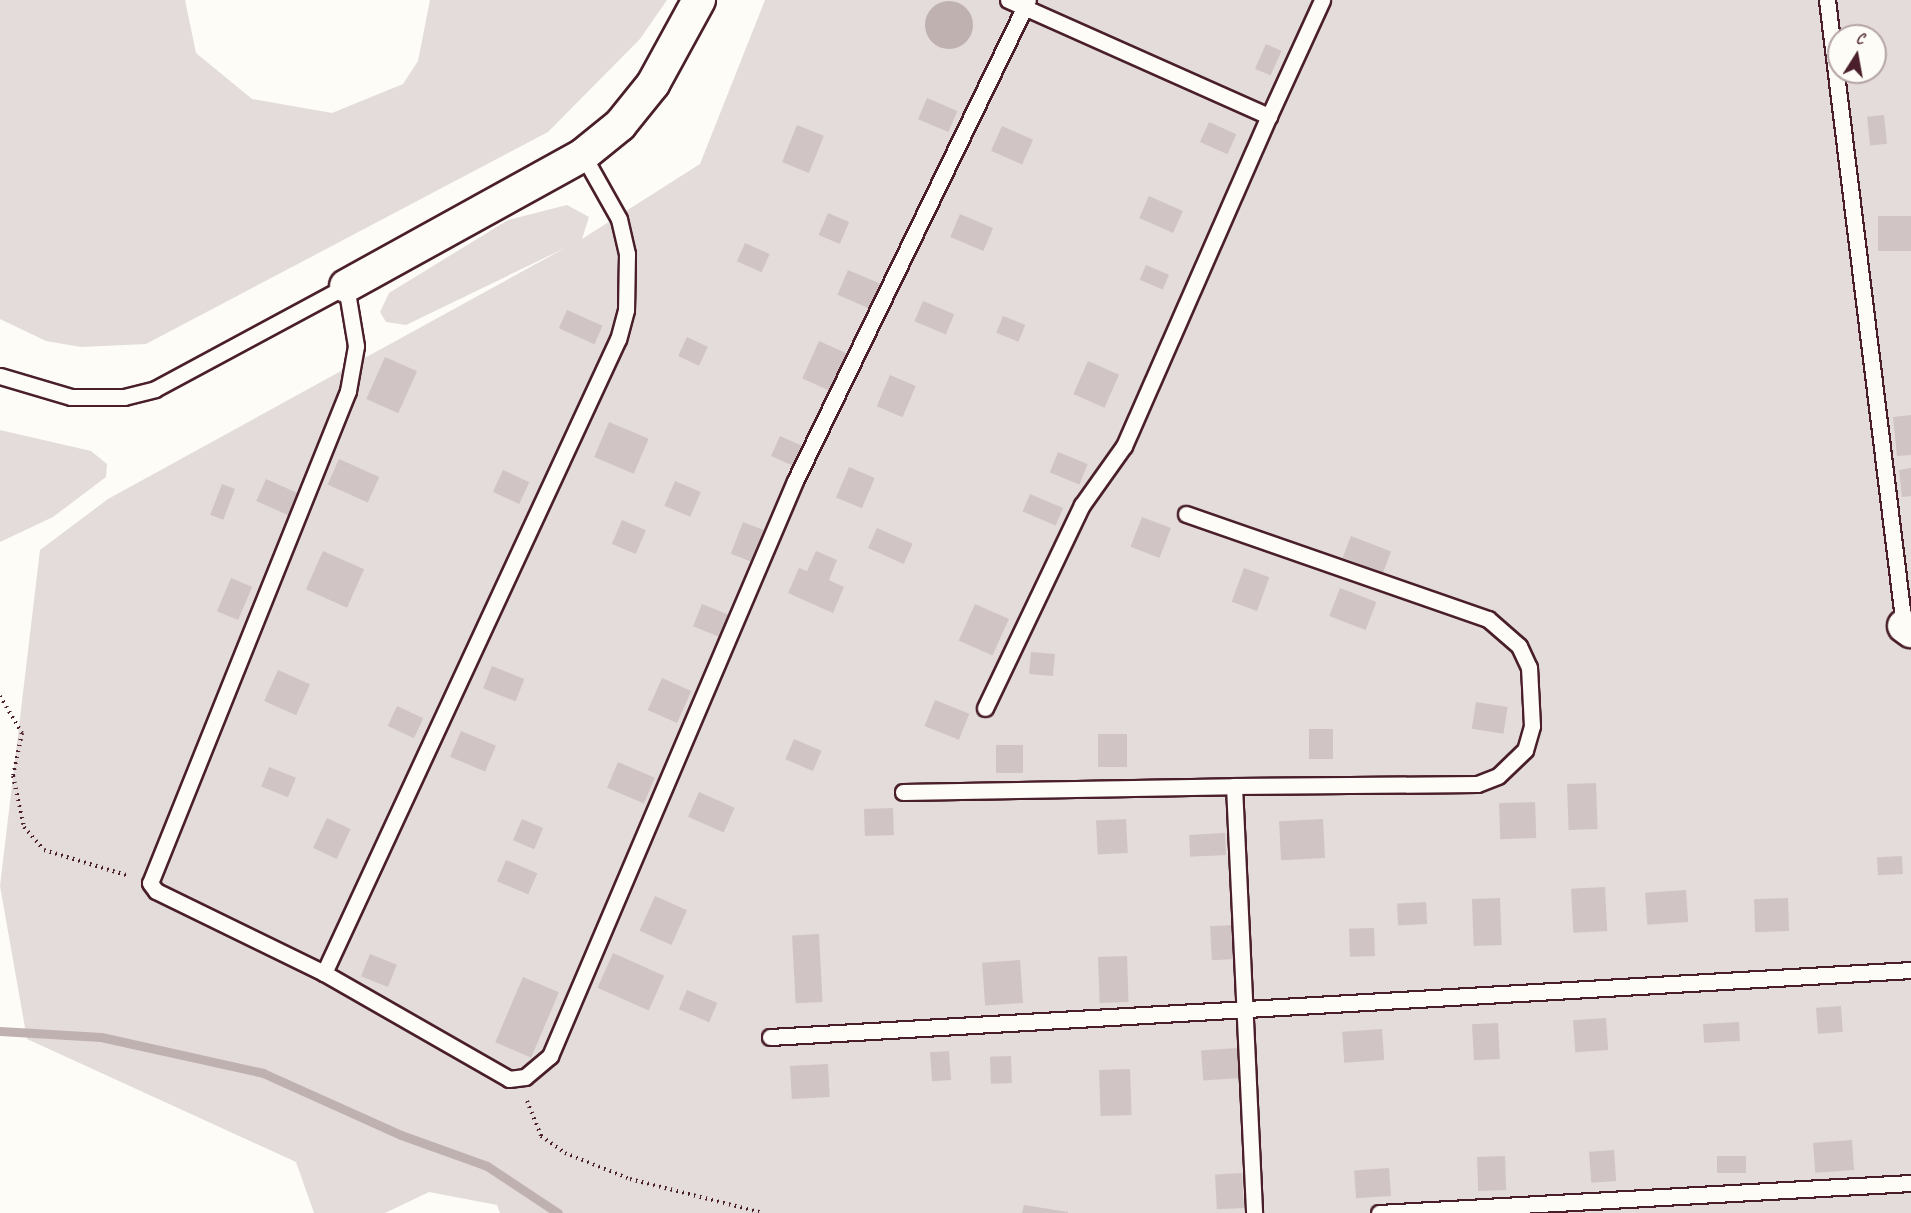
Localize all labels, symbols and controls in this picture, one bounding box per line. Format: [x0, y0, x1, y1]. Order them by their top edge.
north arrow [1827, 24, 1887, 84]
text: С [1854, 28, 1866, 49]

